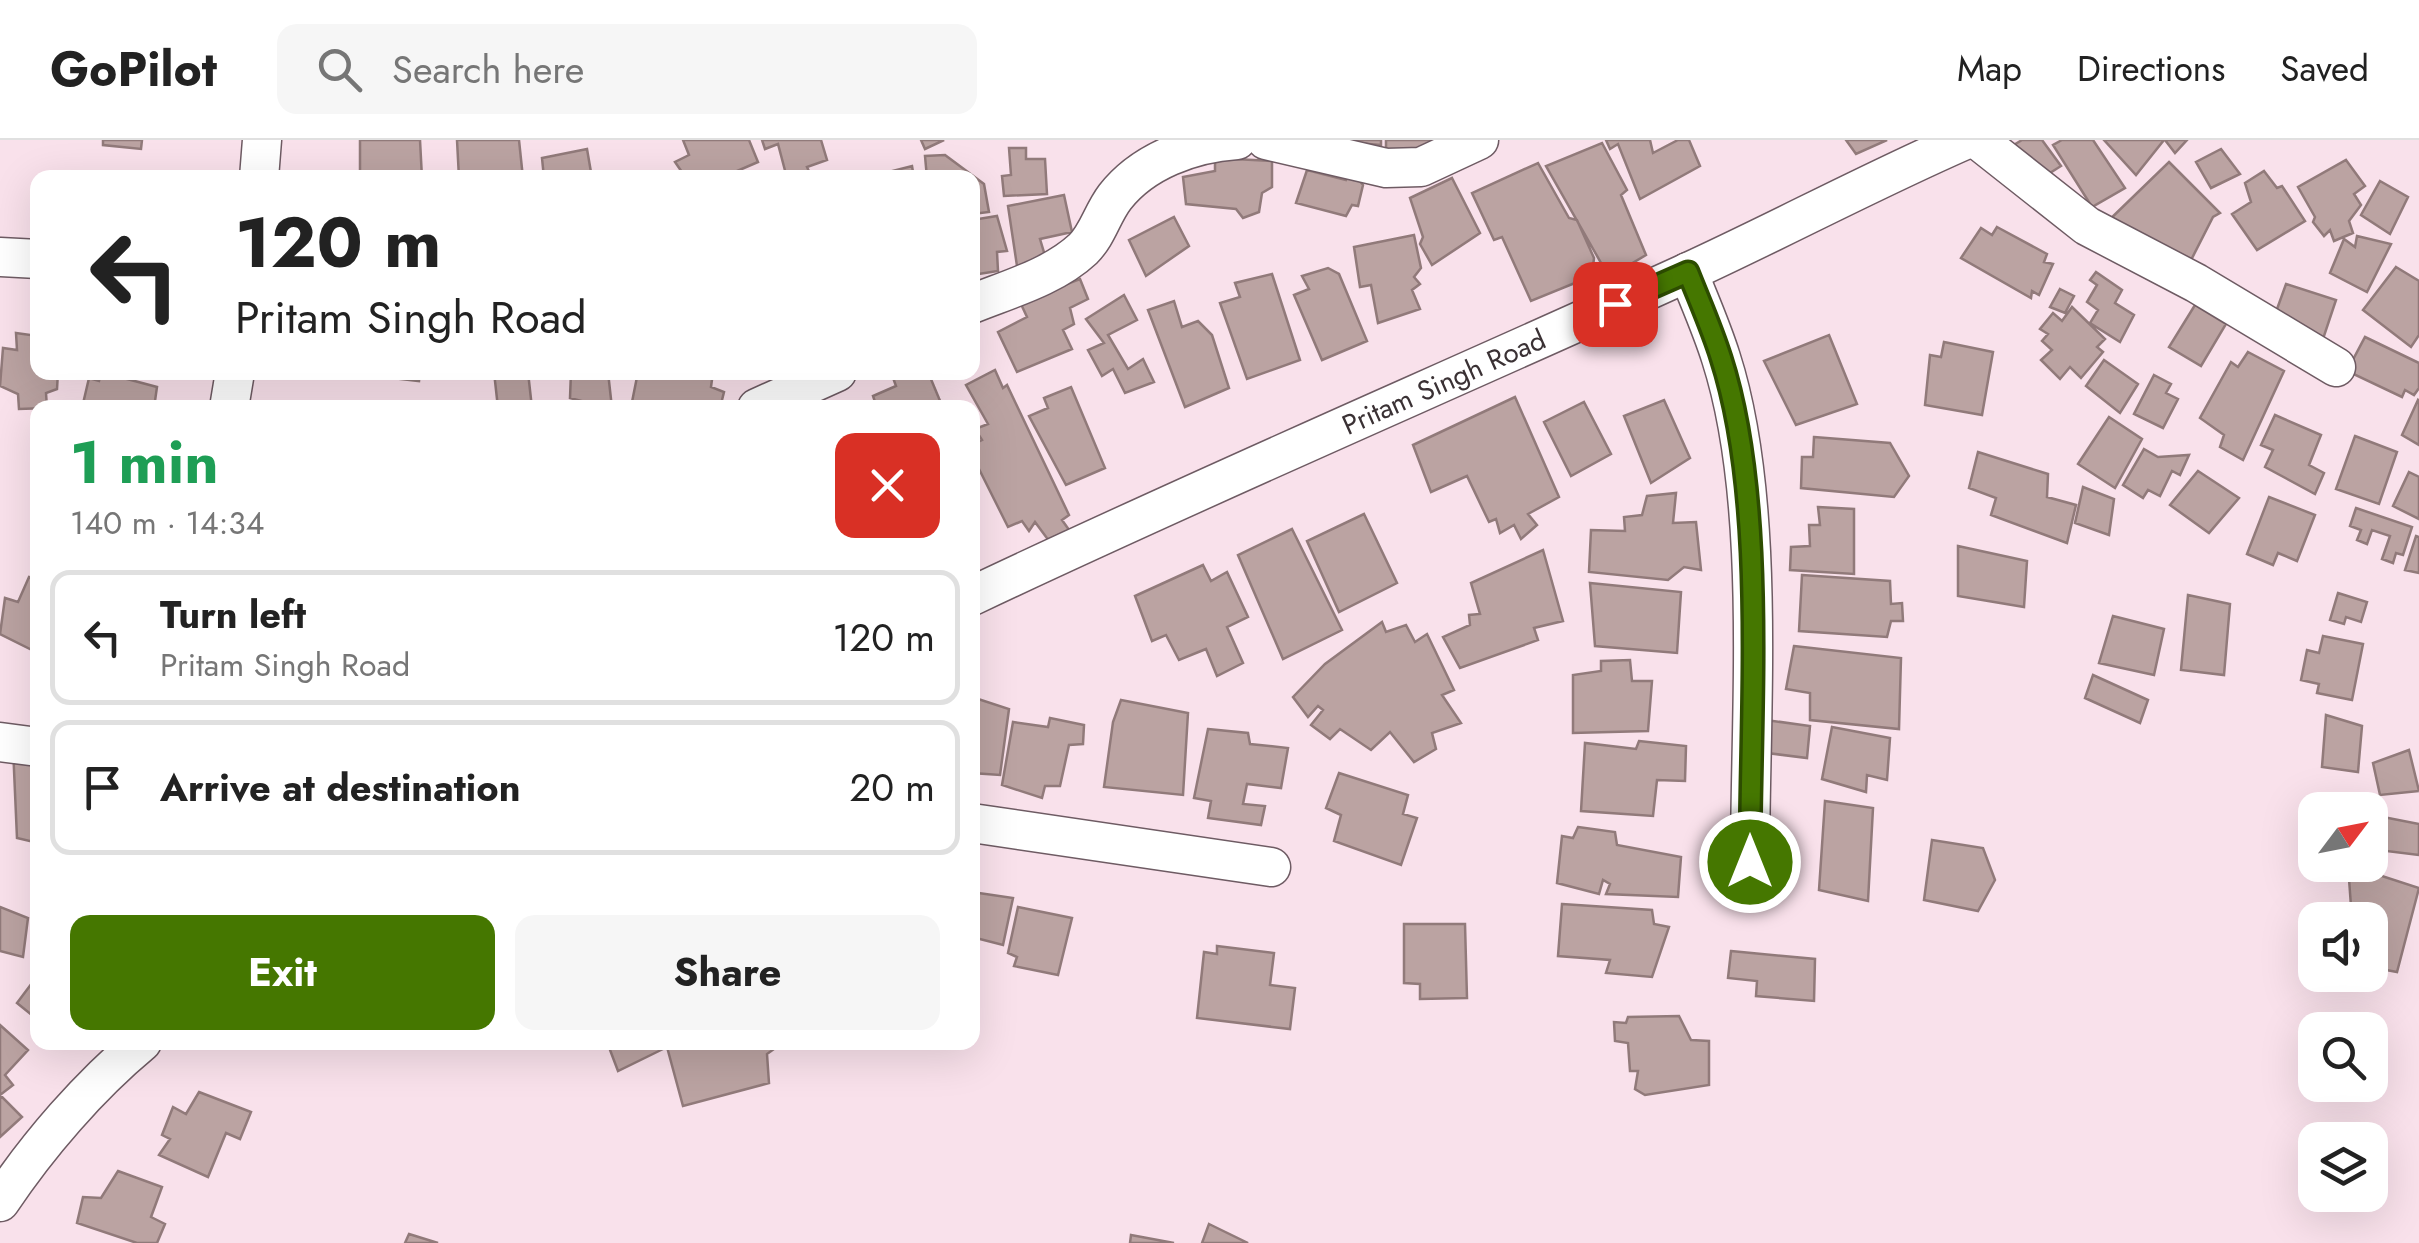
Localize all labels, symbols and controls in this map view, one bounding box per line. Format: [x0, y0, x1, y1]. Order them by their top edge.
search box [277, 24, 977, 114]
text: GoPilot [50, 35, 217, 104]
icon: search [312, 42, 367, 97]
text: Search here [392, 42, 584, 97]
text: Map [1957, 44, 2022, 94]
text: Directions [2077, 44, 2225, 94]
text: Saved [2280, 44, 2369, 94]
text: 120 m [235, 192, 441, 293]
icon: left [70, 210, 200, 340]
pin [1573, 262, 1658, 347]
icon: arrive [1588, 277, 1643, 332]
text: Pritam Singh Road [235, 285, 587, 350]
street label: Pritam Singh Road [1335, 319, 1552, 445]
text: 1 min [70, 419, 219, 506]
button: close [835, 433, 940, 538]
text: 140 m · 14:34 [70, 500, 264, 546]
text: Turn left [160, 587, 306, 642]
icon: left [75, 610, 130, 665]
text: 120 m [832, 610, 935, 665]
text: Pritam Singh Road [160, 642, 410, 688]
icon: arrive [75, 760, 130, 815]
text: Arrive at destination [160, 760, 521, 815]
text: 20 m [850, 760, 935, 815]
north arrow [2298, 792, 2388, 882]
map controls [2298, 792, 2388, 1212]
position arrow [1698, 810, 1802, 914]
button: sound [2298, 902, 2388, 992]
button: Exit [70, 915, 495, 1030]
button: Share [515, 915, 940, 1030]
button: search [2298, 1012, 2388, 1102]
button: layers [2298, 1122, 2388, 1212]

